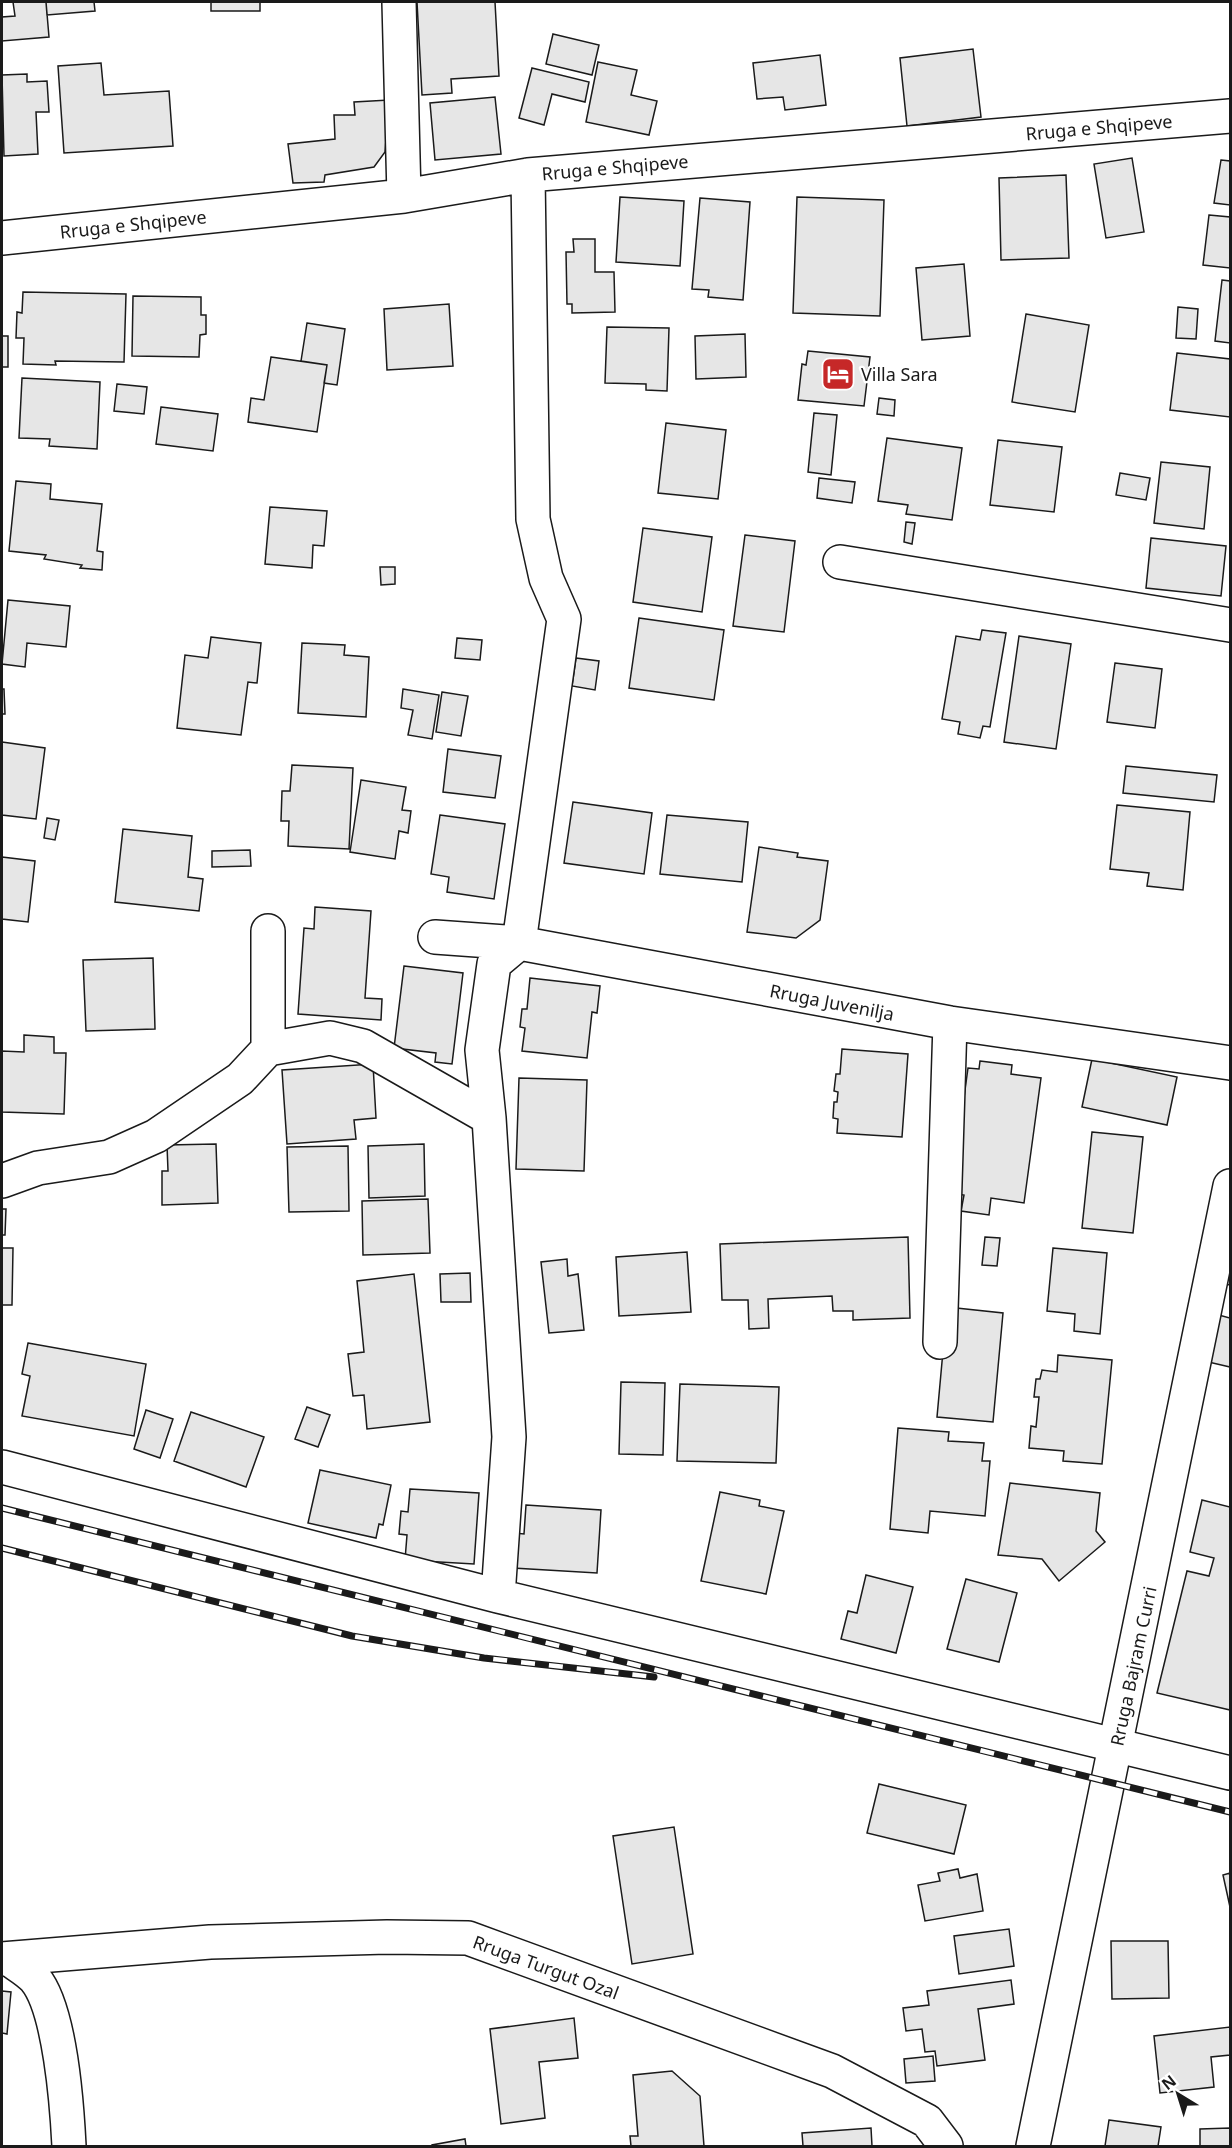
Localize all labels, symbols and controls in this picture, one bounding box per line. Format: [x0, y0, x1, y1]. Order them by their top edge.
street label: Rruga e Shqipeve [1025, 109, 1173, 145]
street label: Rruga e Shqipeve [541, 149, 689, 185]
street label: Rruga e Shqipeve [58, 204, 208, 244]
hotel icon: Villa Sara [820, 356, 856, 392]
place label: Villa Sara [861, 362, 938, 386]
street label: Rruga Juvenilja [768, 978, 896, 1026]
street label: Rruga Bajram Curri [1104, 1584, 1162, 1748]
street label: Rruga Turgut Ozal [470, 1929, 622, 2005]
north arrow [1148, 2064, 1208, 2124]
text: N [1157, 2070, 1181, 2095]

